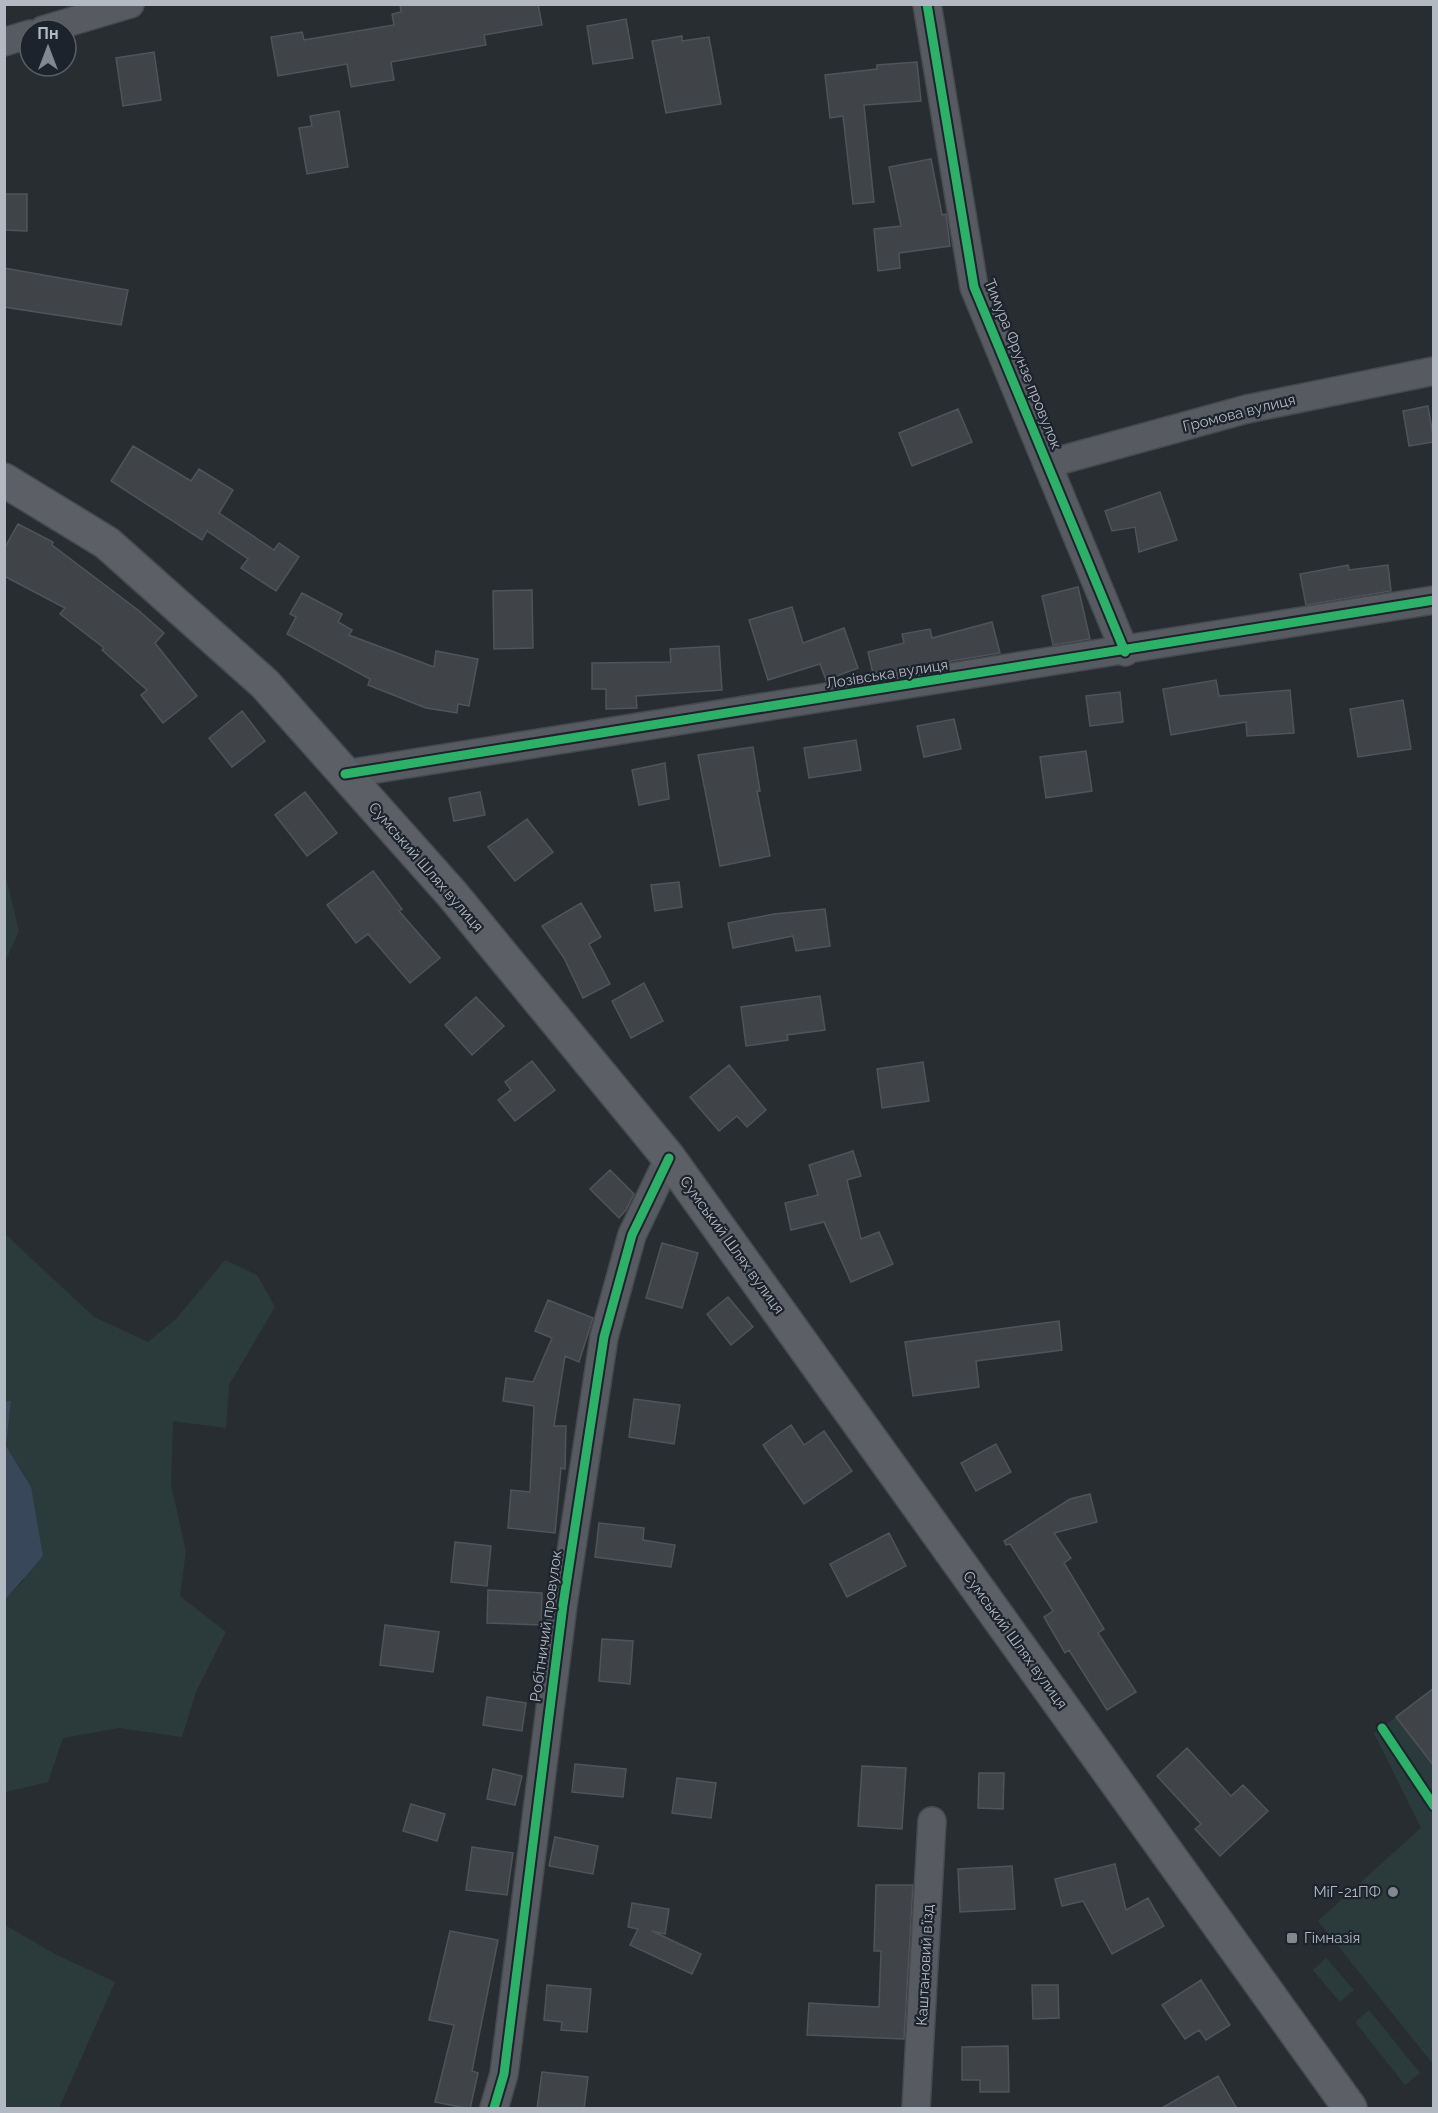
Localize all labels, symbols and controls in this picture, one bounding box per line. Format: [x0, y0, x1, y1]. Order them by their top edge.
north arrow [18, 18, 78, 78]
text: Пн [37, 24, 59, 43]
street label: Тимура Фрунзе провулок [981, 276, 1066, 452]
street label: Громова вулиця [1181, 390, 1297, 436]
street label: Лозівська вулиця [825, 655, 949, 693]
street label: Сумський Шлях вулиця [365, 798, 487, 936]
street label: Сумський Шлях вулиця [676, 1173, 788, 1317]
street label: Робітничий провулок [526, 1549, 566, 1703]
street label: Сумський Шлях вулиця [959, 1568, 1071, 1712]
place label: МіГ-21ПФ [1313, 1883, 1381, 1901]
marker: МіГ-21ПФ [1386, 1885, 1400, 1899]
street label: Каштановий в’їзд [913, 1904, 937, 2026]
place label: Гімназія [1304, 1929, 1360, 1947]
marker: Гімназія [1285, 1931, 1299, 1945]

